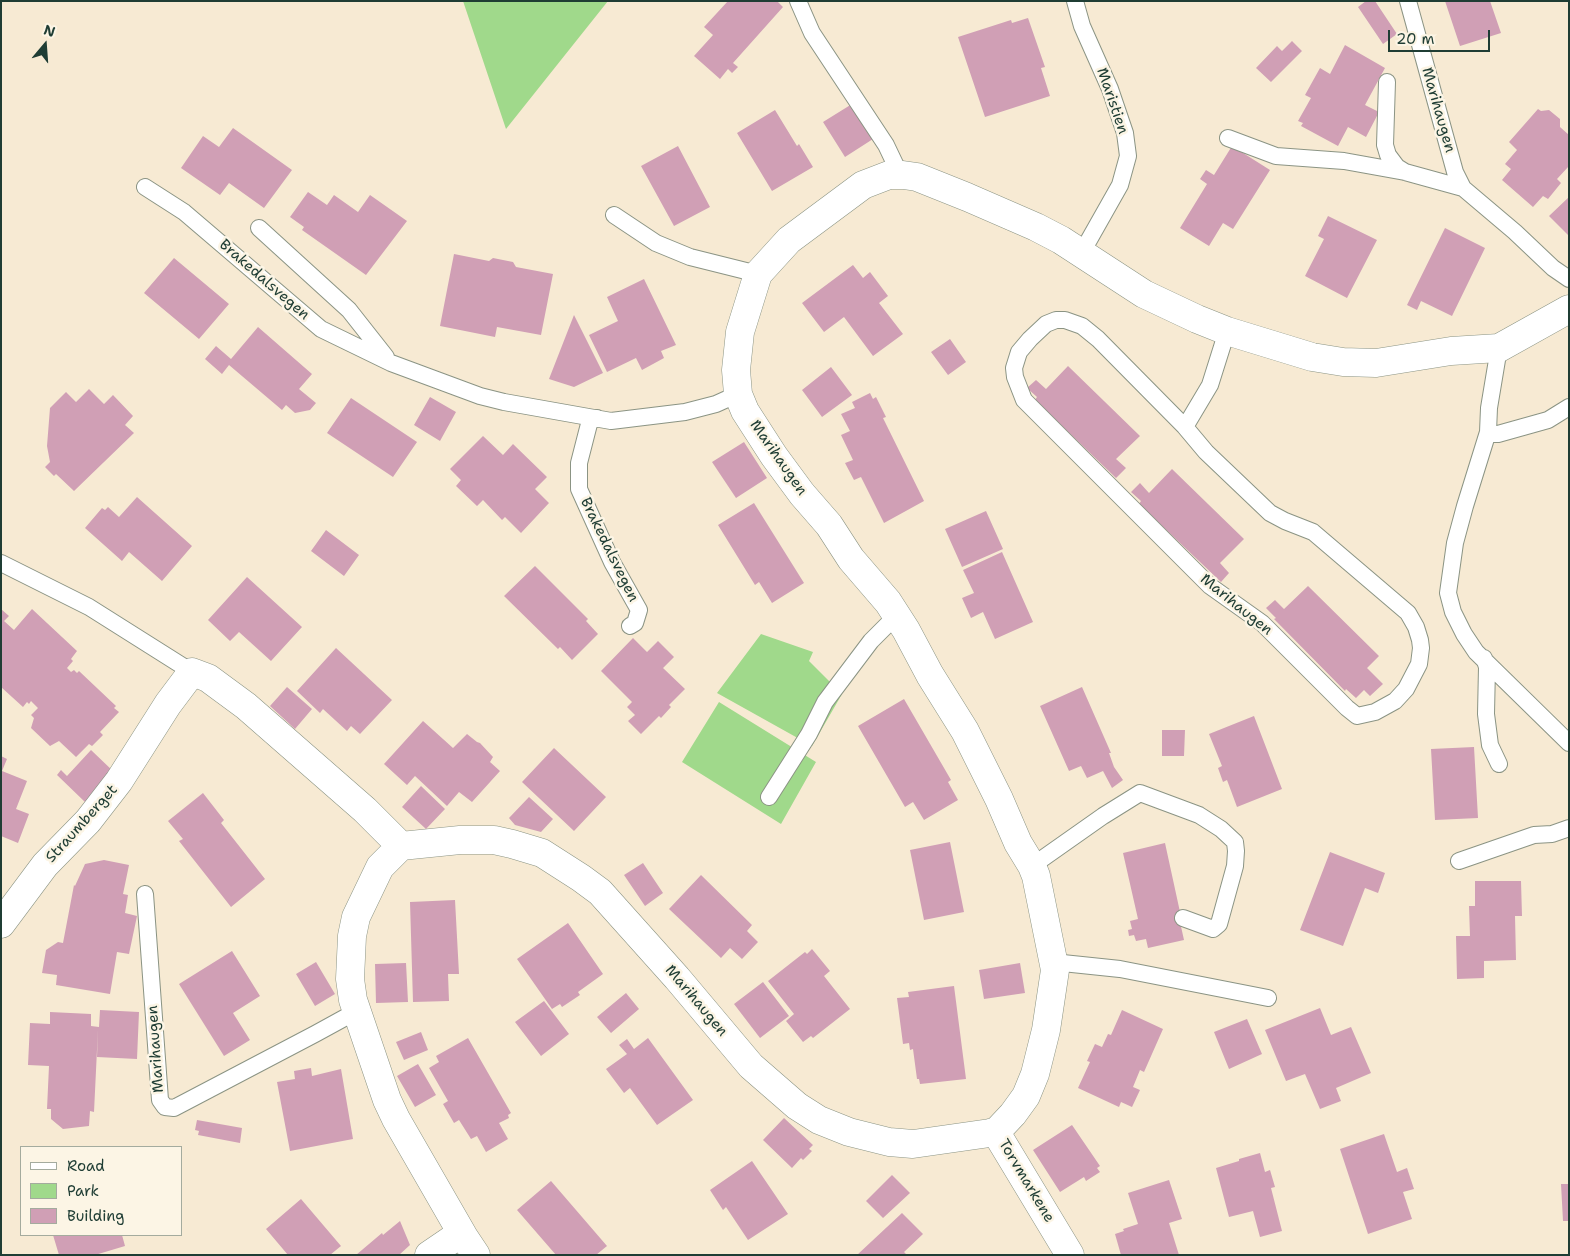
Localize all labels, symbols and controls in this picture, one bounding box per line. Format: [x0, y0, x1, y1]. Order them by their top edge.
north arrow [20, 20, 70, 70]
text: N [42, 20, 58, 41]
scale bar [1390, 20, 1492, 52]
text: 20 m [1396, 29, 1435, 49]
street label: Maristien [1092, 65, 1132, 137]
street label: Marihaugen [1417, 65, 1459, 155]
street label: Brakedalsvegen [215, 236, 313, 324]
street label: Marihaugen [745, 417, 811, 499]
street label: Brakedalsvegen [576, 495, 642, 605]
street label: Marihaugen [1196, 570, 1276, 640]
street label: Straumberget [42, 781, 122, 867]
street label: Marihaugen [661, 962, 731, 1040]
street label: Marihaugen [144, 1005, 168, 1093]
street label: Torvmarkene [994, 1136, 1058, 1226]
legend [20, 1146, 182, 1236]
text: Road [67, 1156, 105, 1176]
text: Park [67, 1181, 99, 1201]
text: Building [67, 1206, 124, 1226]

